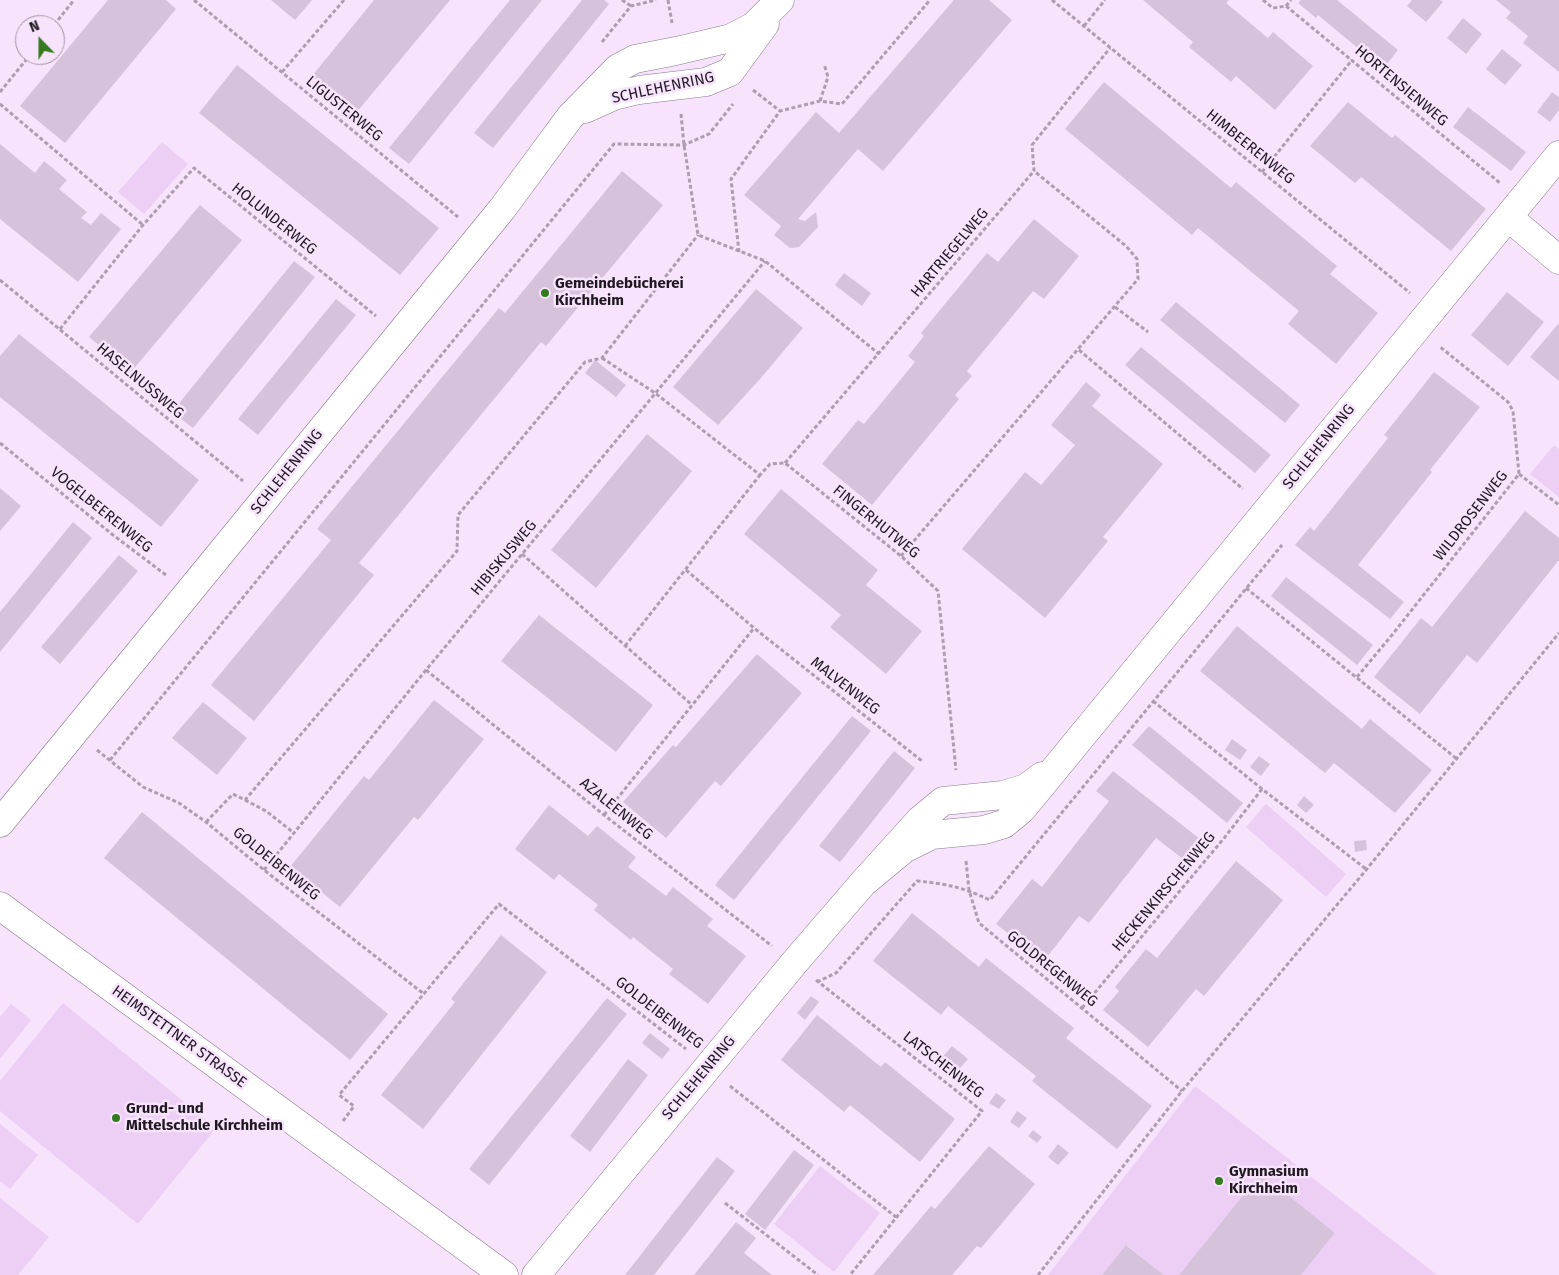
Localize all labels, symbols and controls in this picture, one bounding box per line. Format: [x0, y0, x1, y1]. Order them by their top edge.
north arrow [15, 15, 65, 65]
text: N [27, 17, 42, 36]
street label: HORTENSIENWEG [1351, 42, 1451, 130]
street label: SCHLEHENRING [610, 68, 716, 108]
street label: LIGUSTERWEG [302, 73, 386, 145]
street label: HIMBEERENWEG [1202, 106, 1298, 188]
street label: HOLUNDERWEG [228, 179, 320, 259]
street label: HARTRIEGELWEG [908, 205, 992, 301]
place label: Gemeindebücherei Kirchheim [555, 275, 684, 310]
marker: Gemeindebücherei Kirchheim [539, 287, 551, 299]
street label: HASELNUSSWEG [93, 339, 187, 423]
street label: SCHLEHENRING [1279, 401, 1359, 493]
street label: SCHLEHENRING [247, 426, 327, 518]
street label: VOGELBEERENWEG [46, 463, 156, 557]
street label: WILDROSENWEG [1430, 467, 1512, 565]
street label: FINGERHUTWEG [829, 482, 923, 562]
street label: HIBISKUSWEG [467, 517, 541, 599]
street label: MALVENWEG [807, 653, 883, 719]
street label: AZALEENWEG [576, 774, 656, 844]
street label: GOLDEIBENWEG [229, 823, 323, 905]
street label: HECKENKIRSCHENWEG [1109, 829, 1219, 955]
street label: GOLDREGENWEG [1003, 927, 1101, 1011]
street label: GOLDEIBENWEG [611, 973, 707, 1053]
street label: HEIMSTETTNER STRASSE [108, 982, 250, 1092]
street label: LATSCHENWEG [899, 1028, 987, 1102]
street label: SCHLEHENRING [659, 1032, 739, 1124]
place label: Grund- und Mittelschule Kirchheim [126, 1100, 283, 1135]
marker: Grund- und Mittelschule Kirchheim [110, 1112, 122, 1124]
place label: Gymnasium Kirchheim [1229, 1163, 1309, 1198]
marker: Gymnasium Kirchheim [1213, 1175, 1225, 1187]

